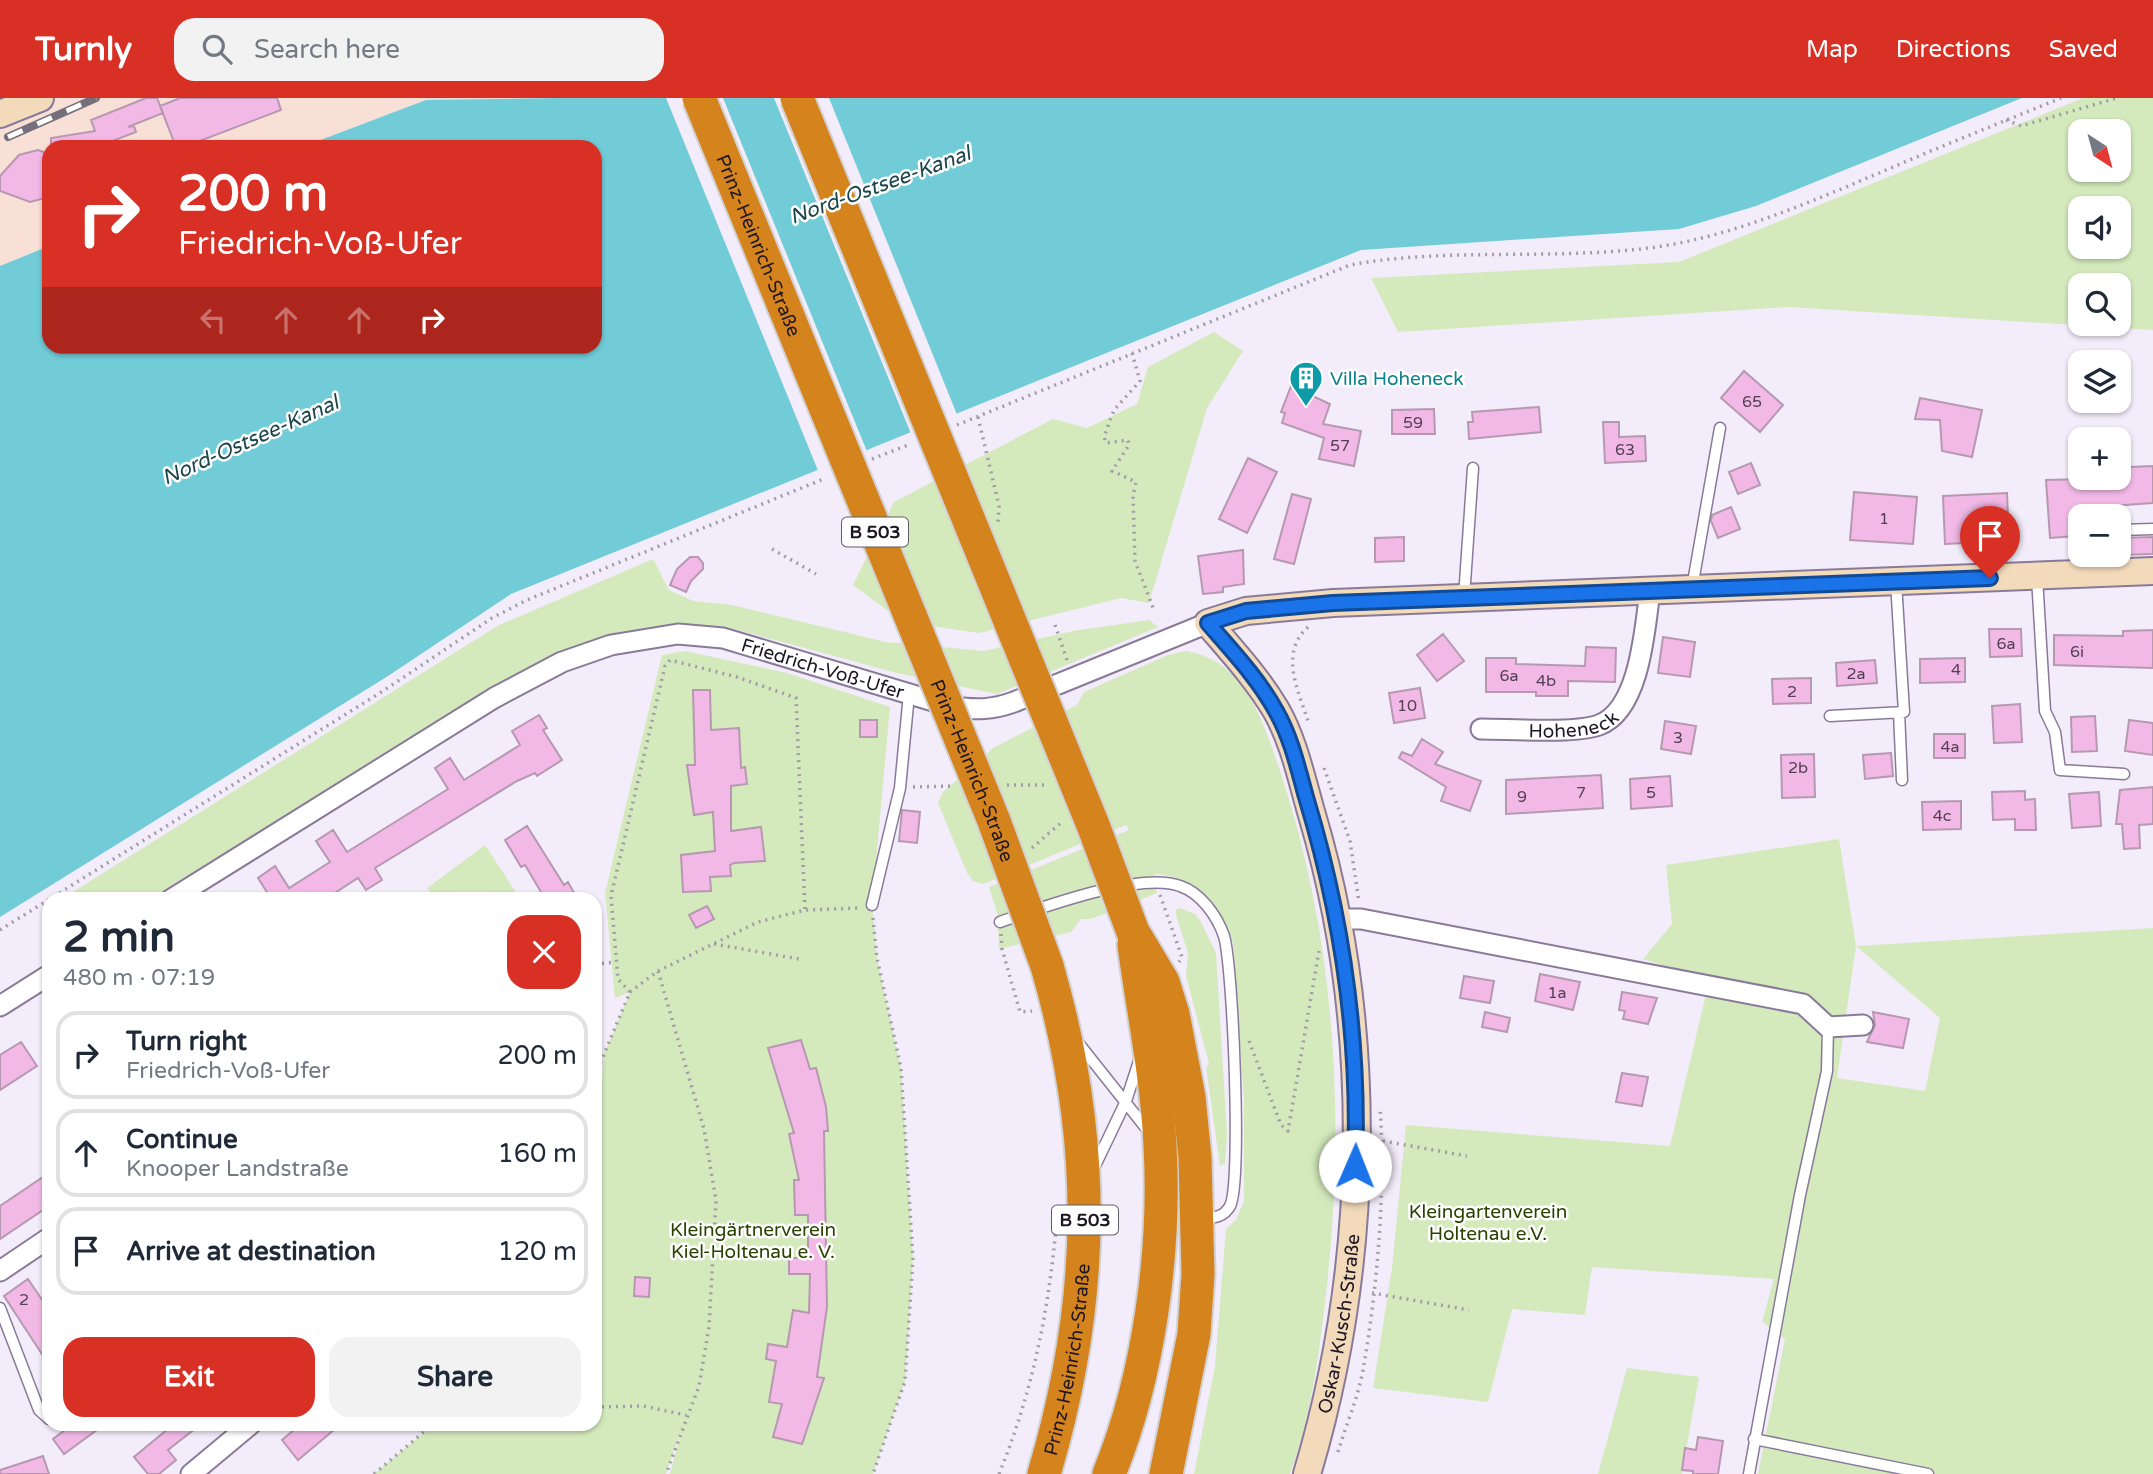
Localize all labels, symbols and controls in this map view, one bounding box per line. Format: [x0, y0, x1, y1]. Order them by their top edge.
search box [174, 18, 664, 81]
text: Turnly [35, 30, 132, 69]
icon: search [198, 30, 236, 68]
text: Search here [254, 34, 400, 65]
text: Map [1806, 35, 1858, 64]
text: Directions [1896, 35, 2011, 64]
text: Saved [2049, 35, 2118, 64]
north arrow [2068, 119, 2132, 182]
map controls [2068, 119, 2131, 567]
water label: Nord-Ostsee-Kanal [786, 140, 977, 230]
street label: Prinz-Heinrich-Straße [711, 151, 805, 340]
text: 200 m [178, 165, 328, 224]
icon: right [63, 168, 154, 259]
button: sound [2068, 196, 2131, 259]
text: Friedrich-Voß-Ufer [178, 225, 462, 263]
button: search [2068, 273, 2131, 336]
icon: left [194, 301, 232, 339]
icon: ahead [267, 301, 305, 339]
icon: ahead [340, 301, 378, 339]
icon: right [413, 301, 451, 339]
button: layers [2068, 350, 2131, 413]
building icon: Villa Hoheneck [1287, 359, 1325, 408]
place label: Villa Hoheneck [1330, 368, 1464, 390]
water label: Nord-Ostsee-Kanal [158, 389, 345, 491]
house number: 65 [1742, 392, 1762, 412]
house number: 59 [1403, 413, 1423, 433]
button: + [2068, 427, 2131, 490]
house number: 57 [1330, 436, 1350, 456]
house number: 63 [1615, 440, 1635, 460]
button: − [2068, 504, 2131, 567]
pin [1960, 506, 2020, 578]
house number: 1 [1879, 509, 1889, 529]
icon: arrive [1971, 517, 2009, 555]
road number: B 503 [842, 518, 908, 546]
street label: Friedrich-Voß-Ufer [739, 634, 907, 704]
house number: 6a [1996, 634, 2016, 654]
house number: 6i [2070, 642, 2084, 662]
house number: 4 [1951, 660, 1961, 680]
house number: 2a [1846, 664, 1866, 684]
house number: 6a [1499, 666, 1519, 686]
house number: 4b [1536, 671, 1556, 691]
street label: Prinz-Heinrich-Straße [925, 676, 1018, 865]
house number: 2 [1787, 682, 1797, 702]
house number: 10 [1397, 696, 1417, 716]
street label: Hoheneck [1528, 707, 1623, 742]
house number: 3 [1673, 728, 1683, 748]
house number: 4a [1940, 737, 1960, 757]
house number: 2b [1788, 758, 1808, 778]
house number: 7 [1576, 783, 1586, 803]
house number: 5 [1646, 783, 1656, 803]
house number: 9 [1517, 787, 1527, 807]
house number: 4c [1933, 806, 1951, 826]
text: 2 min [63, 912, 175, 963]
button: close [507, 915, 581, 989]
text: 480 m · 07:19 [63, 964, 215, 992]
house number: 1a [1547, 983, 1567, 1003]
text: Turn right [126, 1026, 247, 1057]
icon: right [67, 1036, 105, 1074]
text: 200 m [497, 1040, 577, 1071]
text: Friedrich-Voß-Ufer [126, 1057, 330, 1085]
text: Continue [126, 1124, 238, 1155]
position arrow [1318, 1129, 1392, 1203]
icon: ahead [67, 1134, 105, 1172]
text: 160 m [497, 1138, 577, 1169]
text: Knooper Landstraße [126, 1155, 349, 1183]
park label: Kleingartenverein Holtenau e.V. [1409, 1201, 1567, 1245]
road number: B 503 [1052, 1205, 1118, 1234]
park label: Kleingärtnerverein Kiel-Holtenau e. V. [670, 1219, 836, 1263]
icon: arrive [67, 1232, 105, 1270]
street label: Oskar-Kusch-Straße [1314, 1233, 1364, 1416]
text: Arrive at destination [126, 1236, 376, 1267]
text: 120 m [497, 1236, 577, 1267]
street label: Prinz-Heinrich-Straße [1040, 1263, 1095, 1458]
house number: 2 [19, 1290, 29, 1310]
button: Exit [63, 1337, 315, 1417]
button: Share [329, 1337, 581, 1417]

